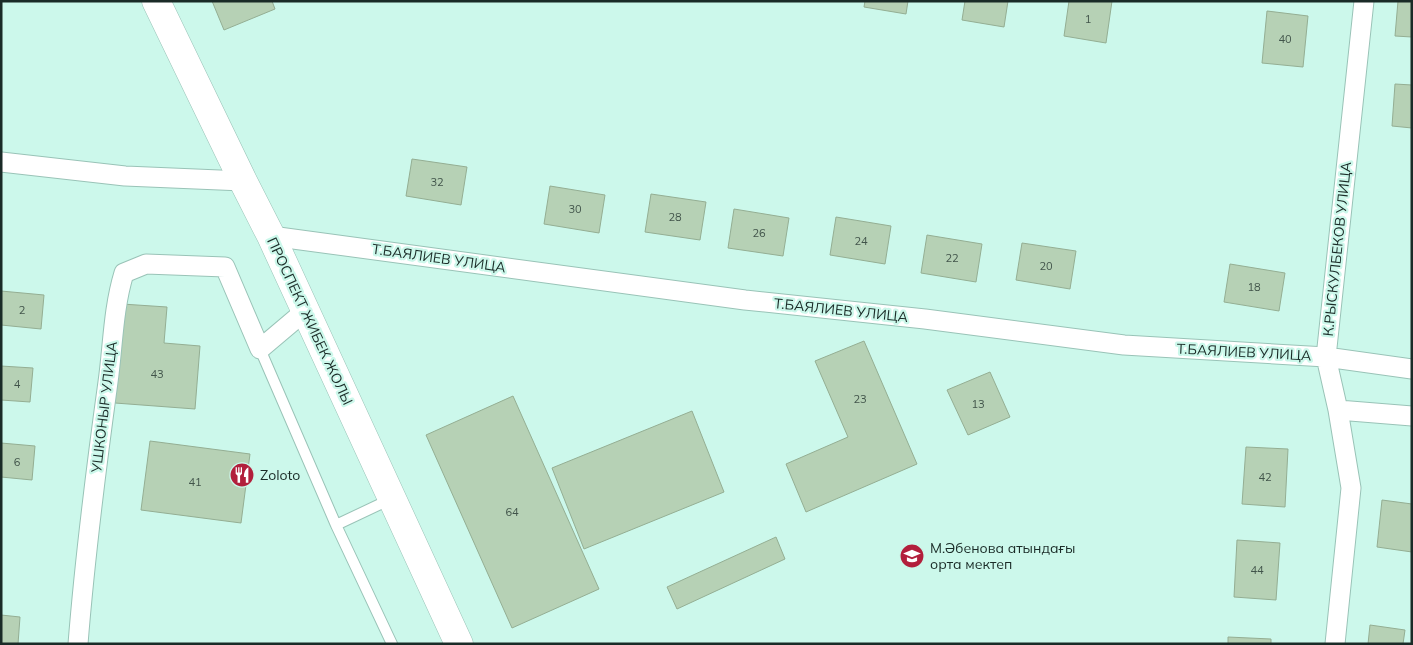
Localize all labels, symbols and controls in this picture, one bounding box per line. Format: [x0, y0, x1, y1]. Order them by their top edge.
house number: 1 [1085, 12, 1091, 26]
house number: 40 [1278, 32, 1292, 46]
street label: К.РЫСКУЛБЕКОВ УЛИЦА [1319, 160, 1355, 337]
house number: 32 [430, 175, 444, 189]
house number: 30 [568, 202, 582, 216]
house number: 28 [668, 210, 682, 224]
house number: 26 [752, 226, 766, 240]
street label: ПРОСПЕКТ ЖИБЕК ЖОЛЫ [263, 234, 357, 408]
house number: 24 [854, 234, 868, 248]
street label: Т.БАЯЛИЕВ УЛИЦА [371, 240, 508, 276]
house number: 22 [945, 251, 959, 265]
house number: 20 [1039, 259, 1053, 273]
house number: 18 [1247, 280, 1261, 294]
street label: Т.БАЯЛИЕВ УЛИЦА [773, 294, 910, 326]
house number: 2 [19, 303, 26, 317]
street label: Т.БАЯЛИЕВ УЛИЦА [1176, 339, 1312, 365]
street label: УШКОНЫР УЛИЦА [87, 340, 121, 475]
house number: 43 [150, 367, 164, 381]
house number: 4 [14, 377, 21, 391]
house number: 23 [853, 392, 867, 406]
house number: 13 [971, 397, 985, 411]
house number: 6 [14, 455, 21, 469]
restaurant icon: Zoloto [229, 462, 255, 488]
place label: Zoloto [260, 466, 300, 484]
house number: 42 [1258, 470, 1272, 484]
house number: 41 [188, 475, 202, 489]
house number: 64 [505, 505, 519, 519]
place label: М.Әбенова атындағы орта мектеп [930, 539, 1075, 573]
school or university icon: М.Әбенова атындағы орта мектеп [899, 543, 925, 569]
house number: 44 [1250, 563, 1264, 577]

